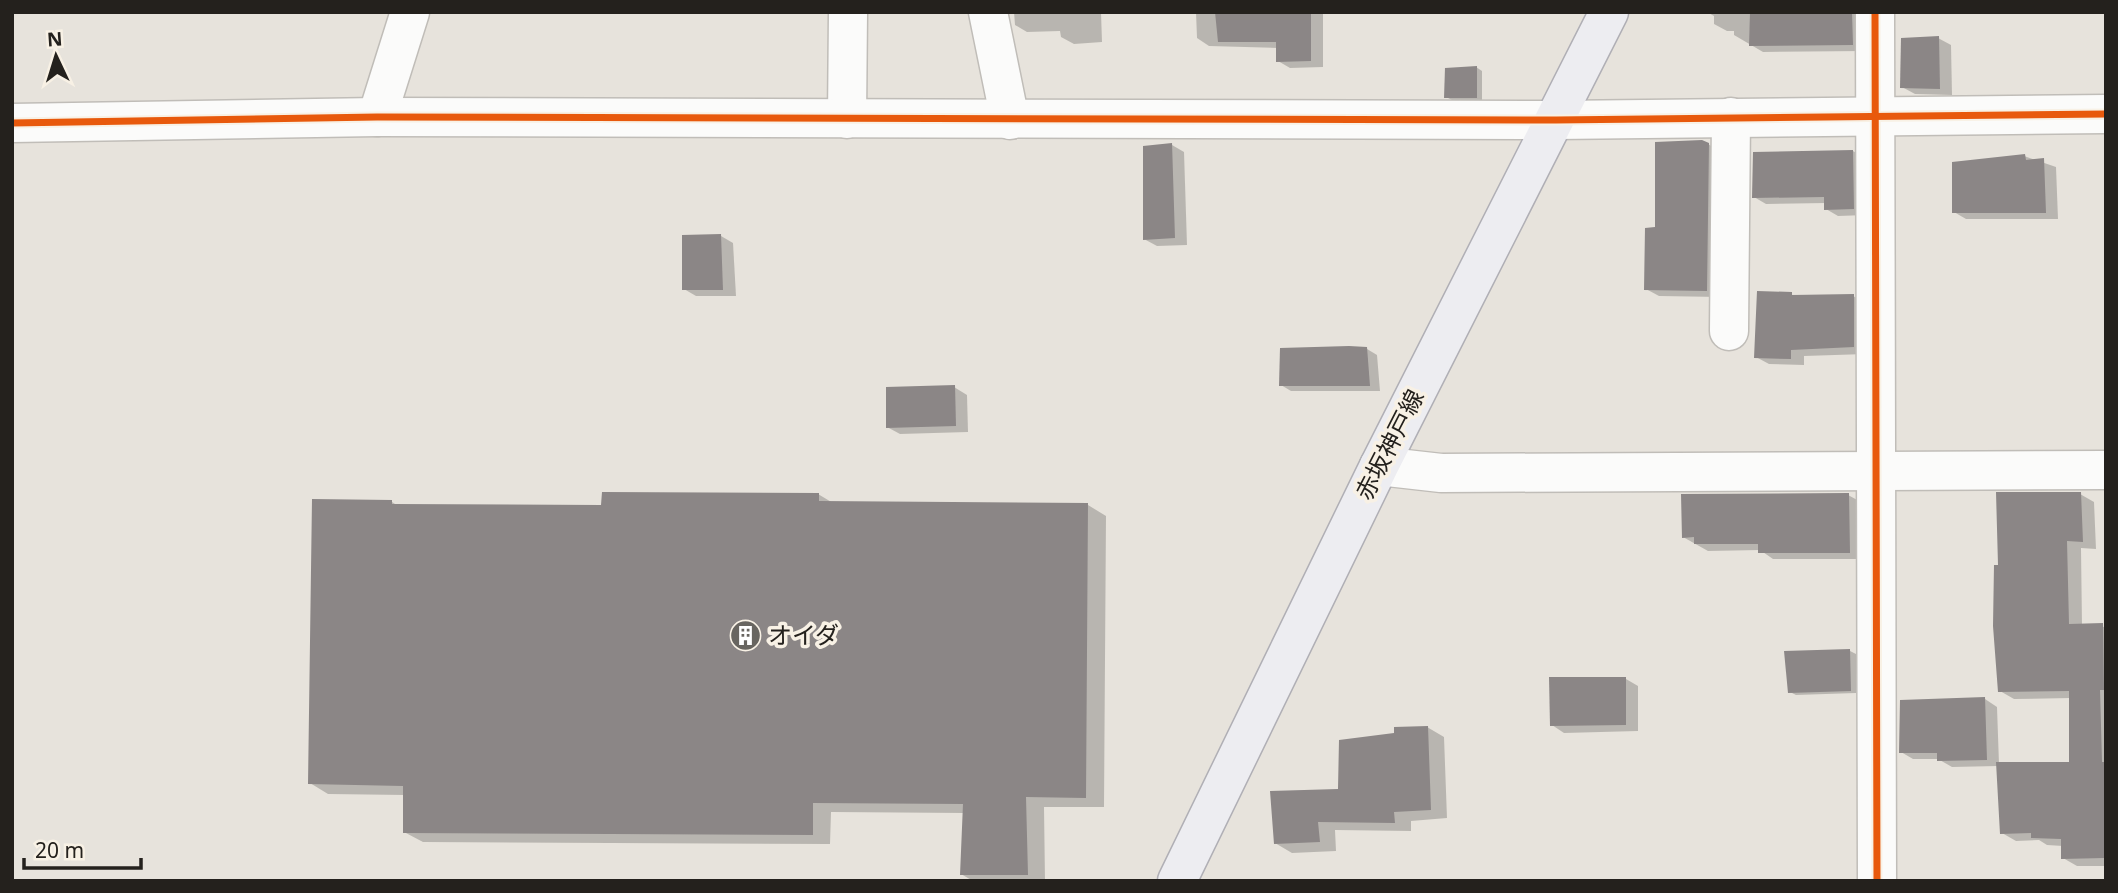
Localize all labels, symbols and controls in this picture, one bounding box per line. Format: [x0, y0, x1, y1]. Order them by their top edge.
north arrow [21, 21, 91, 91]
text: N [46, 26, 63, 53]
street label: 赤坂神戸線 [1347, 383, 1431, 505]
place label: オイダ [768, 618, 839, 651]
building icon: オイダ [728, 619, 762, 653]
scale bar [24, 826, 142, 870]
text: 20 m [35, 836, 84, 864]

